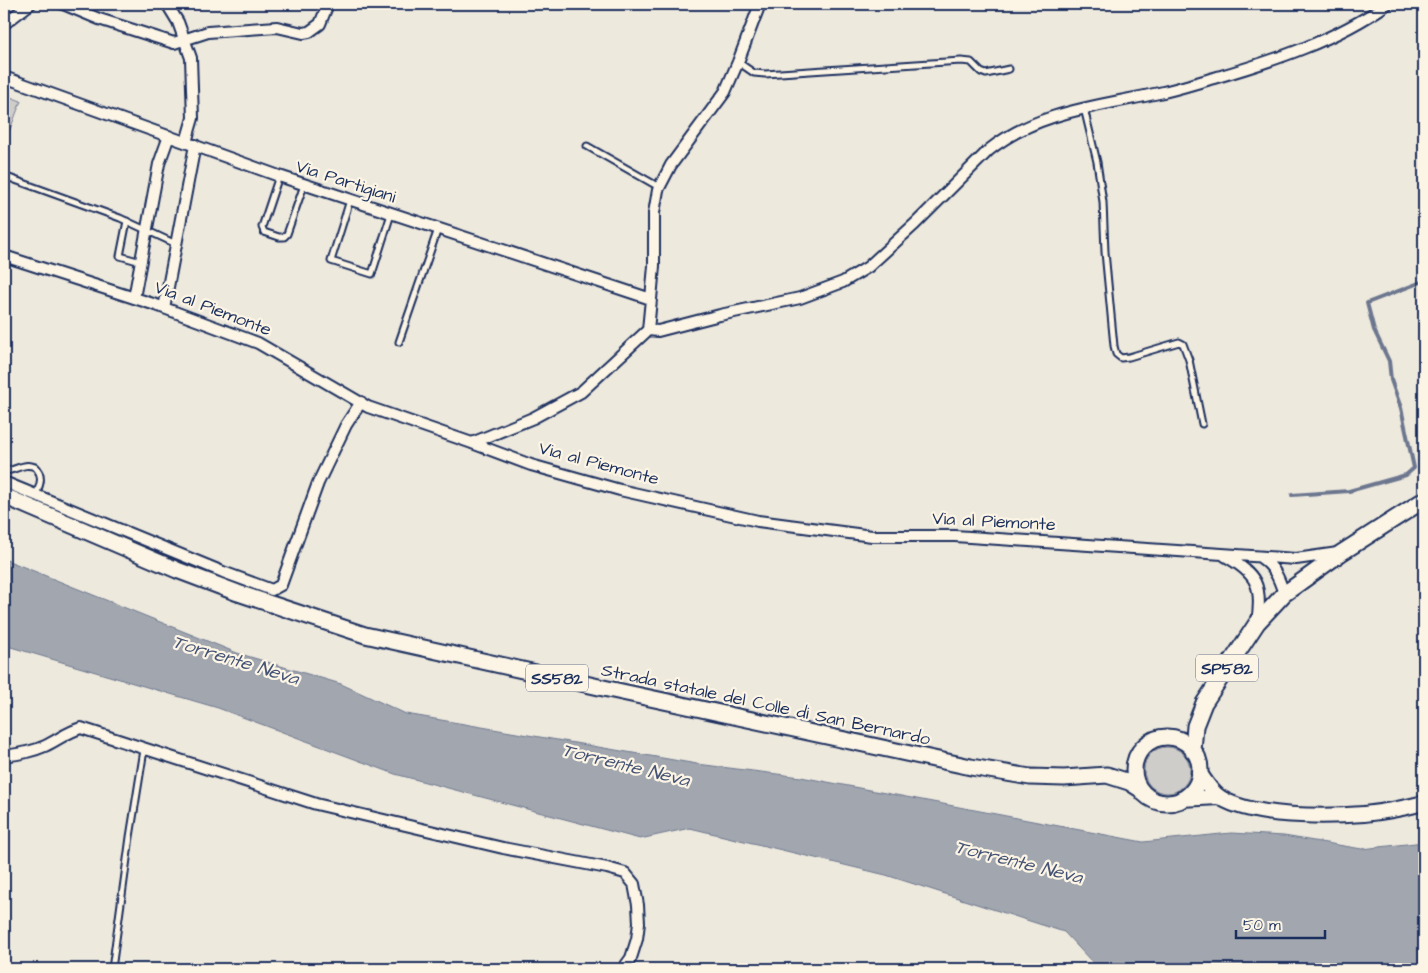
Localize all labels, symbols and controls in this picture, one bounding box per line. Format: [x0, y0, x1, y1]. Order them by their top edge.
street label: Via Partigiani [292, 154, 399, 210]
street label: Via al Piemonte [151, 275, 275, 342]
street label: Via al Piemonte [536, 435, 662, 492]
street label: Via al Piemonte [932, 506, 1057, 537]
water label: Torrente Neva [169, 628, 303, 693]
road number: SP582 [1196, 654, 1258, 681]
street label: Strada statale del Colle di San Bernardo [599, 657, 933, 752]
road number: SS582 [526, 664, 588, 691]
water label: Torrente Neva [559, 737, 694, 795]
water label: Torrente Neva [952, 834, 1087, 892]
scale bar [1236, 908, 1324, 940]
text: 50 m [1243, 915, 1281, 936]

